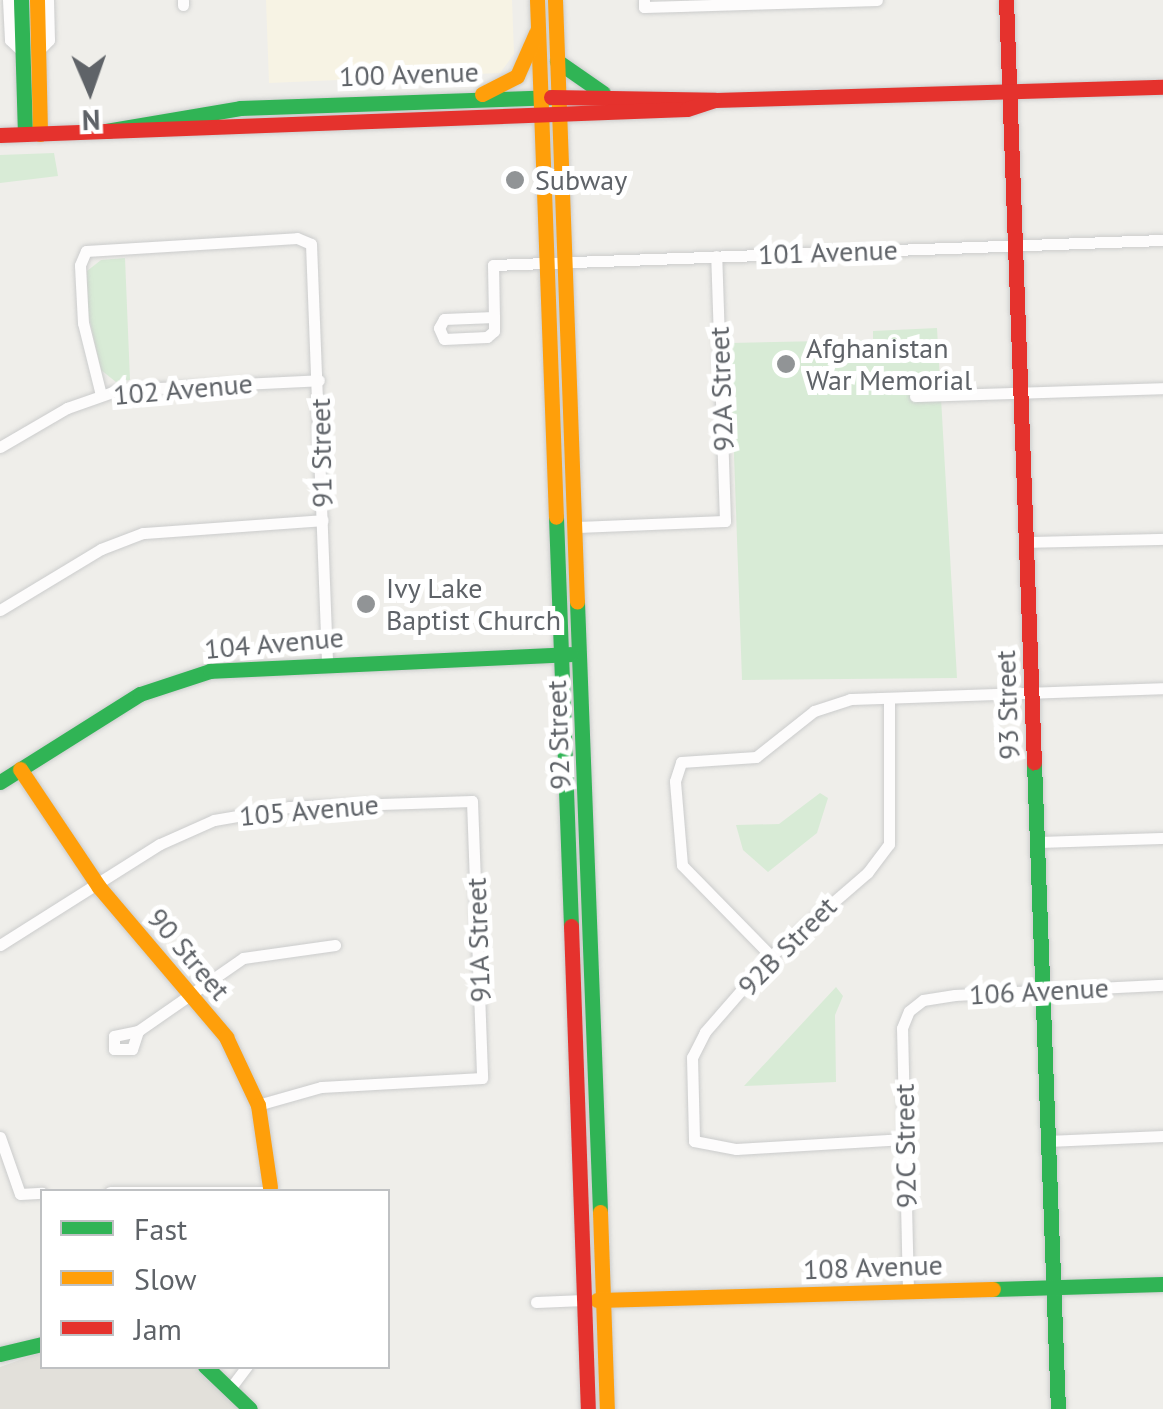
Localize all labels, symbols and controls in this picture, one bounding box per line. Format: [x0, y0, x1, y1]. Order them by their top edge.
north arrow [40, 40, 140, 140]
street label: 100 Avenue [338, 55, 480, 93]
text: N [81, 102, 101, 139]
place label: Subway [535, 163, 627, 197]
marker: Subway [504, 169, 526, 191]
street label: 101 Avenue [757, 233, 899, 271]
street label: 92A Street [702, 326, 740, 452]
place label: Afghanistan War Memorial [806, 331, 972, 397]
marker: Afghanistan War Memorial [775, 353, 797, 375]
street label: 102 Avenue [111, 366, 255, 412]
street label: 91 Street [303, 398, 339, 508]
place label: Ivy Lake Baptist Church [386, 571, 561, 637]
marker: Ivy Lake Baptist Church [355, 593, 377, 615]
street label: 104 Avenue [202, 620, 346, 666]
street label: 93 Street [988, 650, 1026, 760]
street label: 92 Street [539, 680, 577, 790]
street label: 105 Avenue [237, 787, 381, 833]
street label: 91A Street [459, 877, 497, 1003]
street label: 92B Street [731, 890, 843, 1002]
street label: 90 Street [141, 901, 237, 1007]
street label: 106 Avenue [968, 971, 1110, 1011]
street label: 92C Street [887, 1083, 923, 1209]
legend [40, 1189, 390, 1369]
text: Fast [134, 1209, 187, 1248]
street label: 108 Avenue [802, 1248, 944, 1286]
text: Slow [134, 1259, 197, 1298]
text: Jam [134, 1309, 182, 1348]

